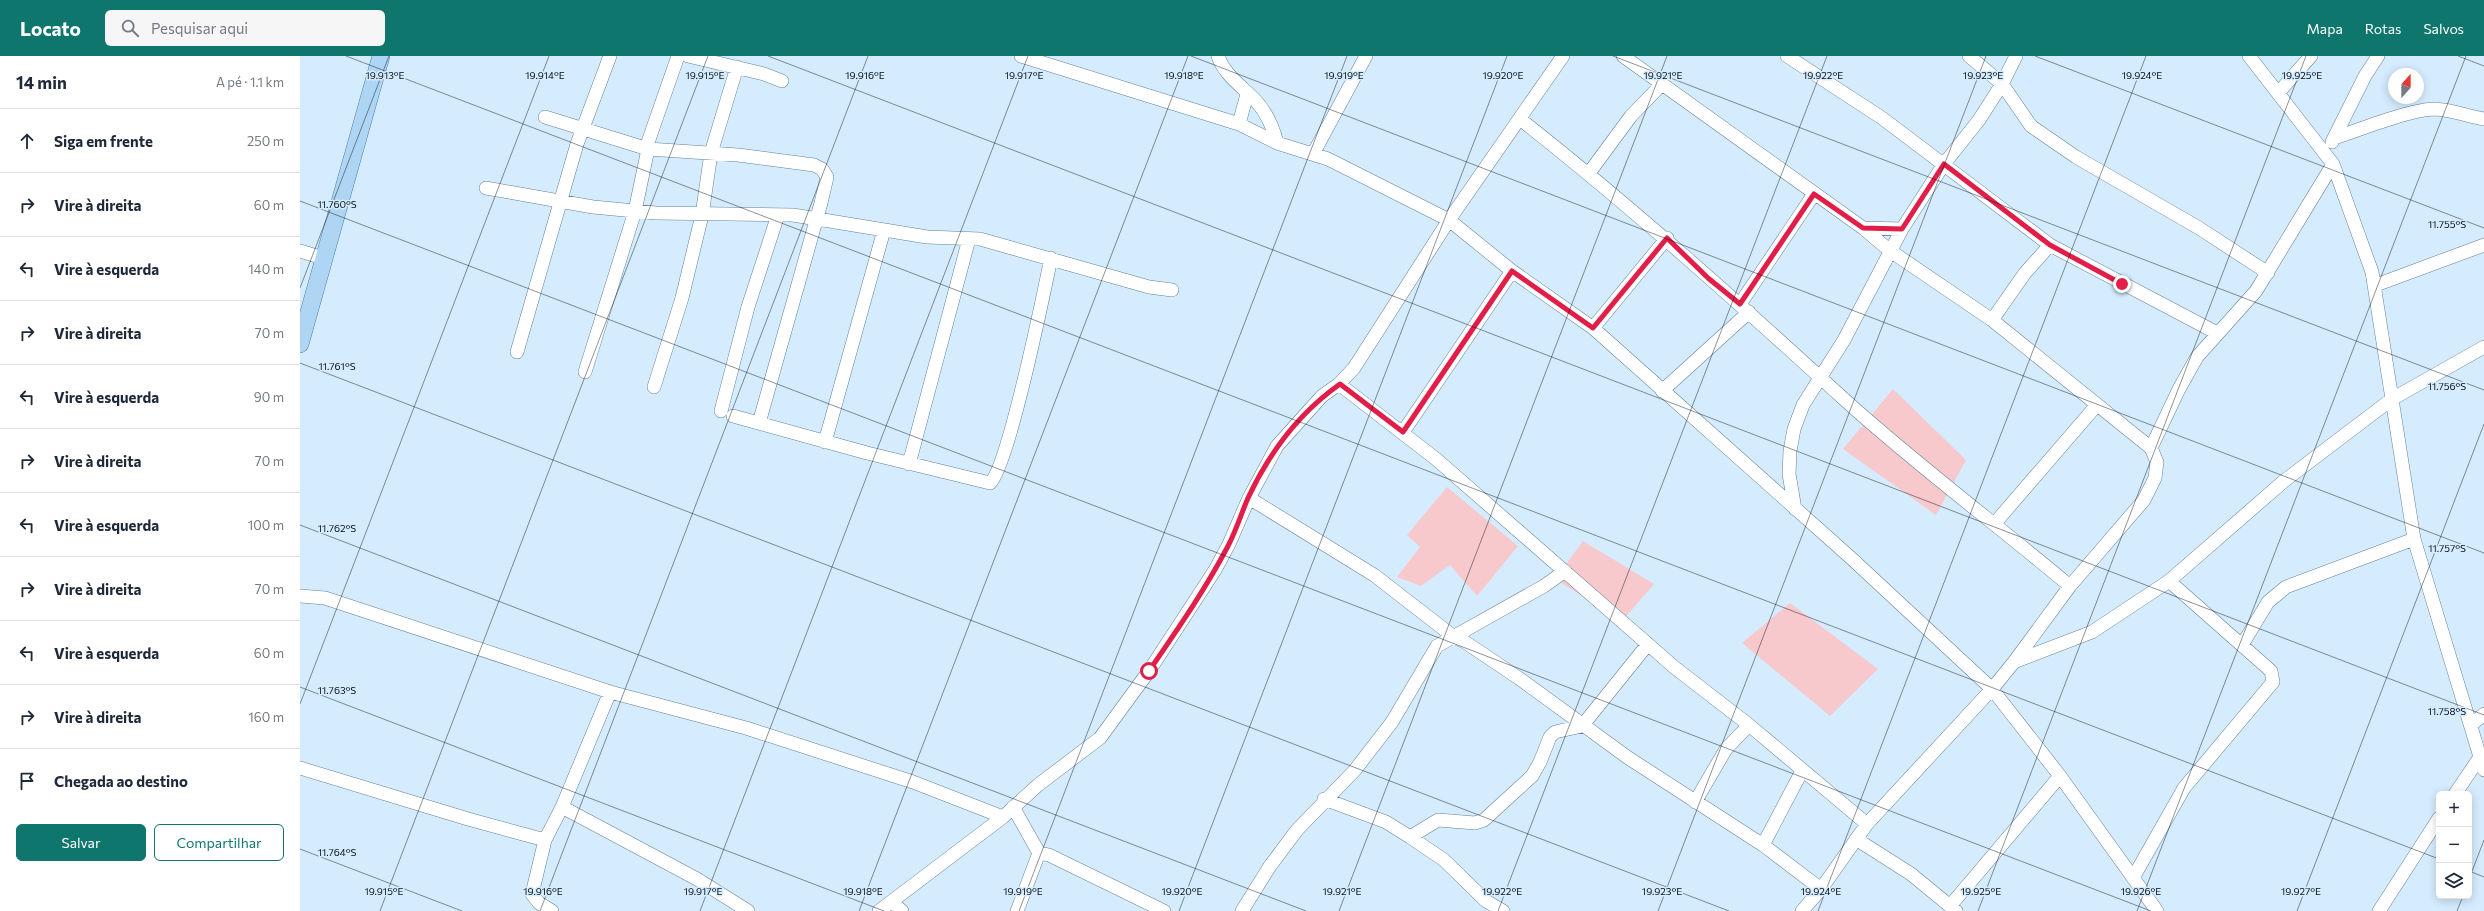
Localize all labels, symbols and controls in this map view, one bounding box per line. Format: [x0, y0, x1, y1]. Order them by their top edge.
search box [105, 10, 385, 46]
text: Locato [20, 17, 81, 40]
icon: search [119, 17, 141, 39]
text: Pesquisar aqui [151, 19, 248, 37]
text: Mapa [2307, 20, 2343, 37]
text: Rotas [2365, 20, 2401, 37]
text: Salvos [2423, 20, 2464, 37]
north arrow [2388, 68, 2424, 104]
text: 19.913°E [365, 69, 405, 81]
text: 19.914°E [525, 69, 565, 81]
text: 19.915°E [685, 69, 725, 81]
text: 19.916°E [845, 69, 885, 81]
text: 19.917°E [1005, 69, 1043, 81]
text: 19.918°E [1164, 69, 1204, 81]
text: 19.919°E [1324, 69, 1364, 81]
text: 19.920°E [1482, 69, 1524, 81]
text: 19.921°E [1644, 69, 1683, 81]
text: 19.922°E [1803, 69, 1843, 81]
text: 19.923°E [1963, 69, 2003, 81]
text: 19.924°E [2122, 69, 2162, 81]
text: 19.925°E [2282, 69, 2322, 81]
text: 14 min [16, 72, 67, 93]
text: A pé · 1.1 km [216, 74, 284, 90]
icon: ahead [16, 130, 38, 152]
text: Siga em frente [54, 132, 153, 150]
text: 250 m [247, 133, 284, 149]
icon: right [16, 194, 38, 216]
text: Vire à direita [54, 196, 142, 214]
text: 60 m [254, 197, 284, 213]
text: 11.760°S [317, 198, 357, 210]
text: 11.755°S [2428, 218, 2466, 230]
icon: left [16, 258, 38, 280]
text: Vire à esquerda [54, 260, 159, 278]
text: 140 m [248, 261, 284, 277]
route end [2113, 275, 2131, 293]
icon: right [16, 322, 38, 344]
text: Vire à direita [54, 324, 142, 342]
text: 70 m [255, 325, 284, 341]
text: 11.761°S [318, 360, 356, 372]
text: 11.756°S [2428, 380, 2466, 392]
icon: left [16, 386, 38, 408]
text: Vire à esquerda [54, 388, 159, 406]
text: 90 m [254, 389, 284, 405]
icon: right [16, 450, 38, 472]
text: Vire à direita [54, 452, 142, 470]
text: 70 m [255, 453, 284, 469]
icon: left [16, 514, 38, 536]
text: Vire à esquerda [54, 516, 159, 534]
text: 100 m [248, 517, 284, 533]
text: 11.762°S [318, 522, 356, 534]
text: 11.757°S [2428, 542, 2466, 554]
icon: right [16, 578, 38, 600]
text: Vire à direita [54, 580, 142, 598]
text: 70 m [255, 581, 284, 597]
icon: left [16, 642, 38, 664]
text: Vire à esquerda [54, 644, 159, 662]
text: 60 m [254, 645, 284, 661]
route start [1140, 662, 1158, 680]
text: 11.763°S [318, 684, 356, 696]
text: 11.758°S [2428, 705, 2466, 717]
icon: right [16, 706, 38, 728]
text: Vire à direita [54, 708, 142, 726]
text: 160 m [248, 709, 284, 725]
icon: arrive [16, 770, 38, 792]
text: Chegada ao destino [54, 772, 188, 790]
map controls [2436, 791, 2472, 899]
button: + [2436, 791, 2472, 827]
button: Salvar [16, 824, 146, 861]
button: Compartilhar [154, 824, 284, 861]
button: − [2436, 827, 2472, 863]
text: 11.764°S [318, 846, 356, 858]
button: layers [2436, 863, 2472, 899]
text: 19.915°E [364, 885, 404, 897]
text: 19.916°E [523, 885, 563, 897]
text: 19.917°E [684, 885, 722, 897]
text: 19.918°E [843, 885, 883, 897]
text: 19.919°E [1003, 885, 1043, 897]
text: 19.920°E [1161, 885, 1203, 897]
text: 19.921°E [1323, 885, 1362, 897]
text: 19.922°E [1482, 885, 1522, 897]
text: 19.923°E [1642, 885, 1682, 897]
text: 19.924°E [1801, 885, 1841, 897]
text: 19.925°E [1961, 885, 2001, 897]
text: 19.926°E [2121, 885, 2161, 897]
text: 19.927°E [2281, 885, 2321, 897]

